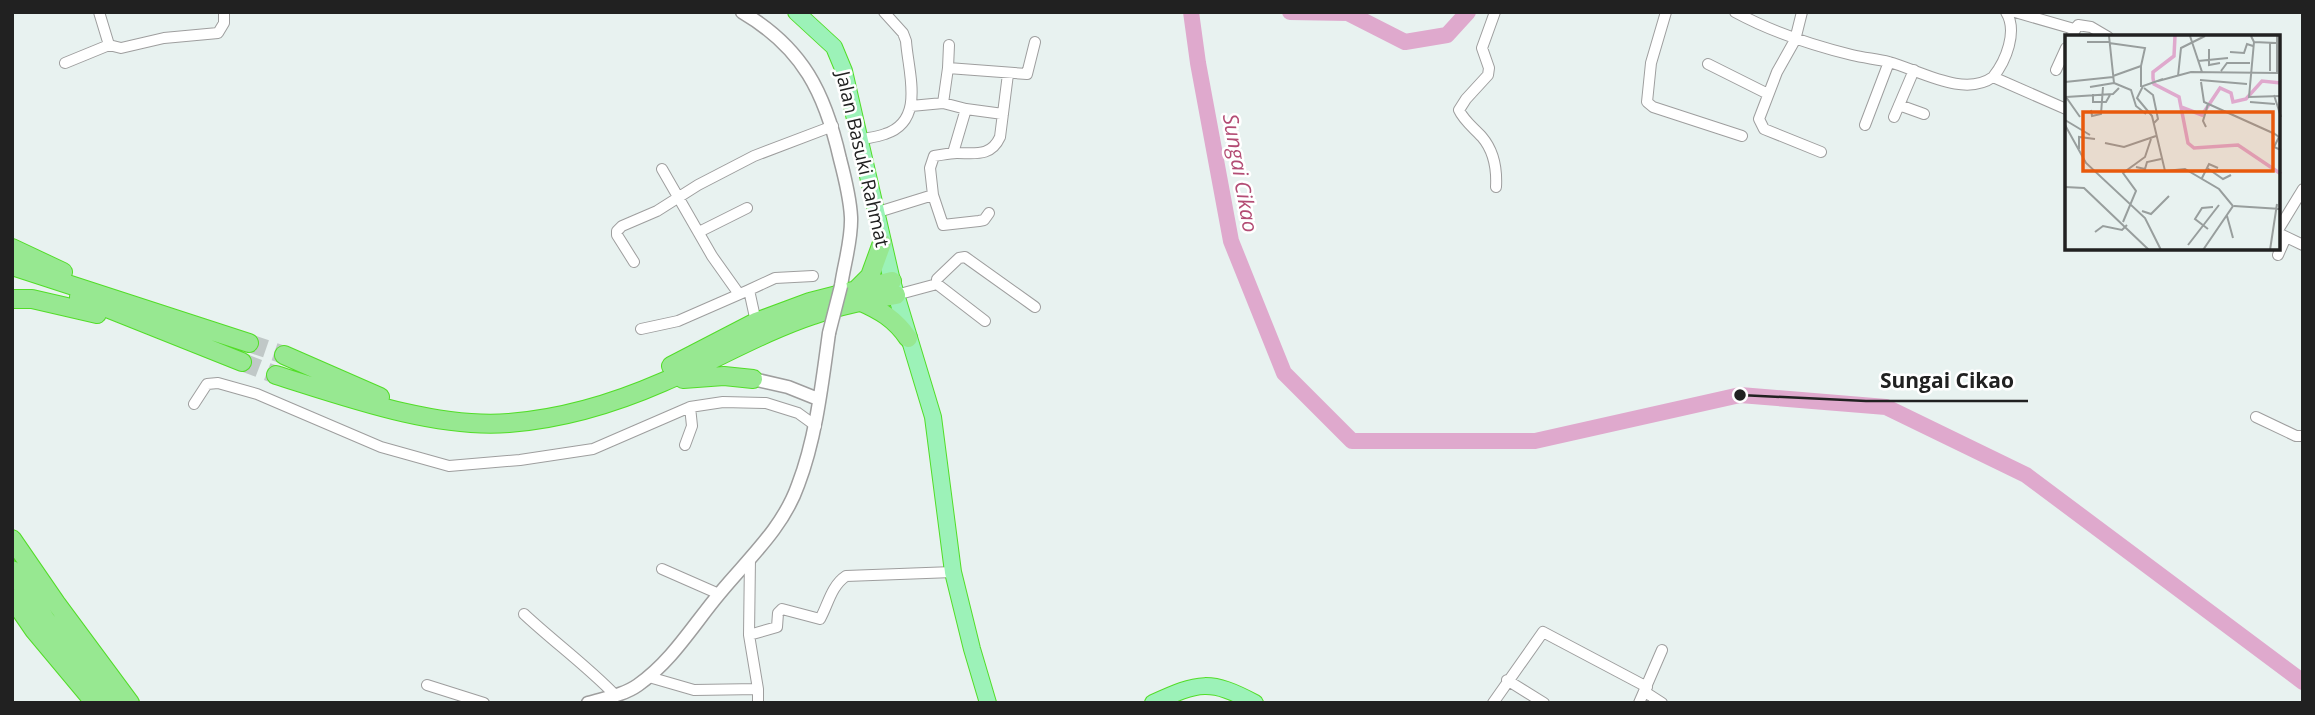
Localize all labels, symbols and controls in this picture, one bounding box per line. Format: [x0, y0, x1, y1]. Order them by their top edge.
inset map [2065, 35, 2280, 250]
street label: Jalan Basuki Rahmat [830, 67, 896, 250]
water label: Sungai Cikao [1217, 112, 1265, 234]
callout: Sungai Cikao [1866, 359, 2028, 401]
text: Sungai Cikao [1880, 366, 2014, 394]

